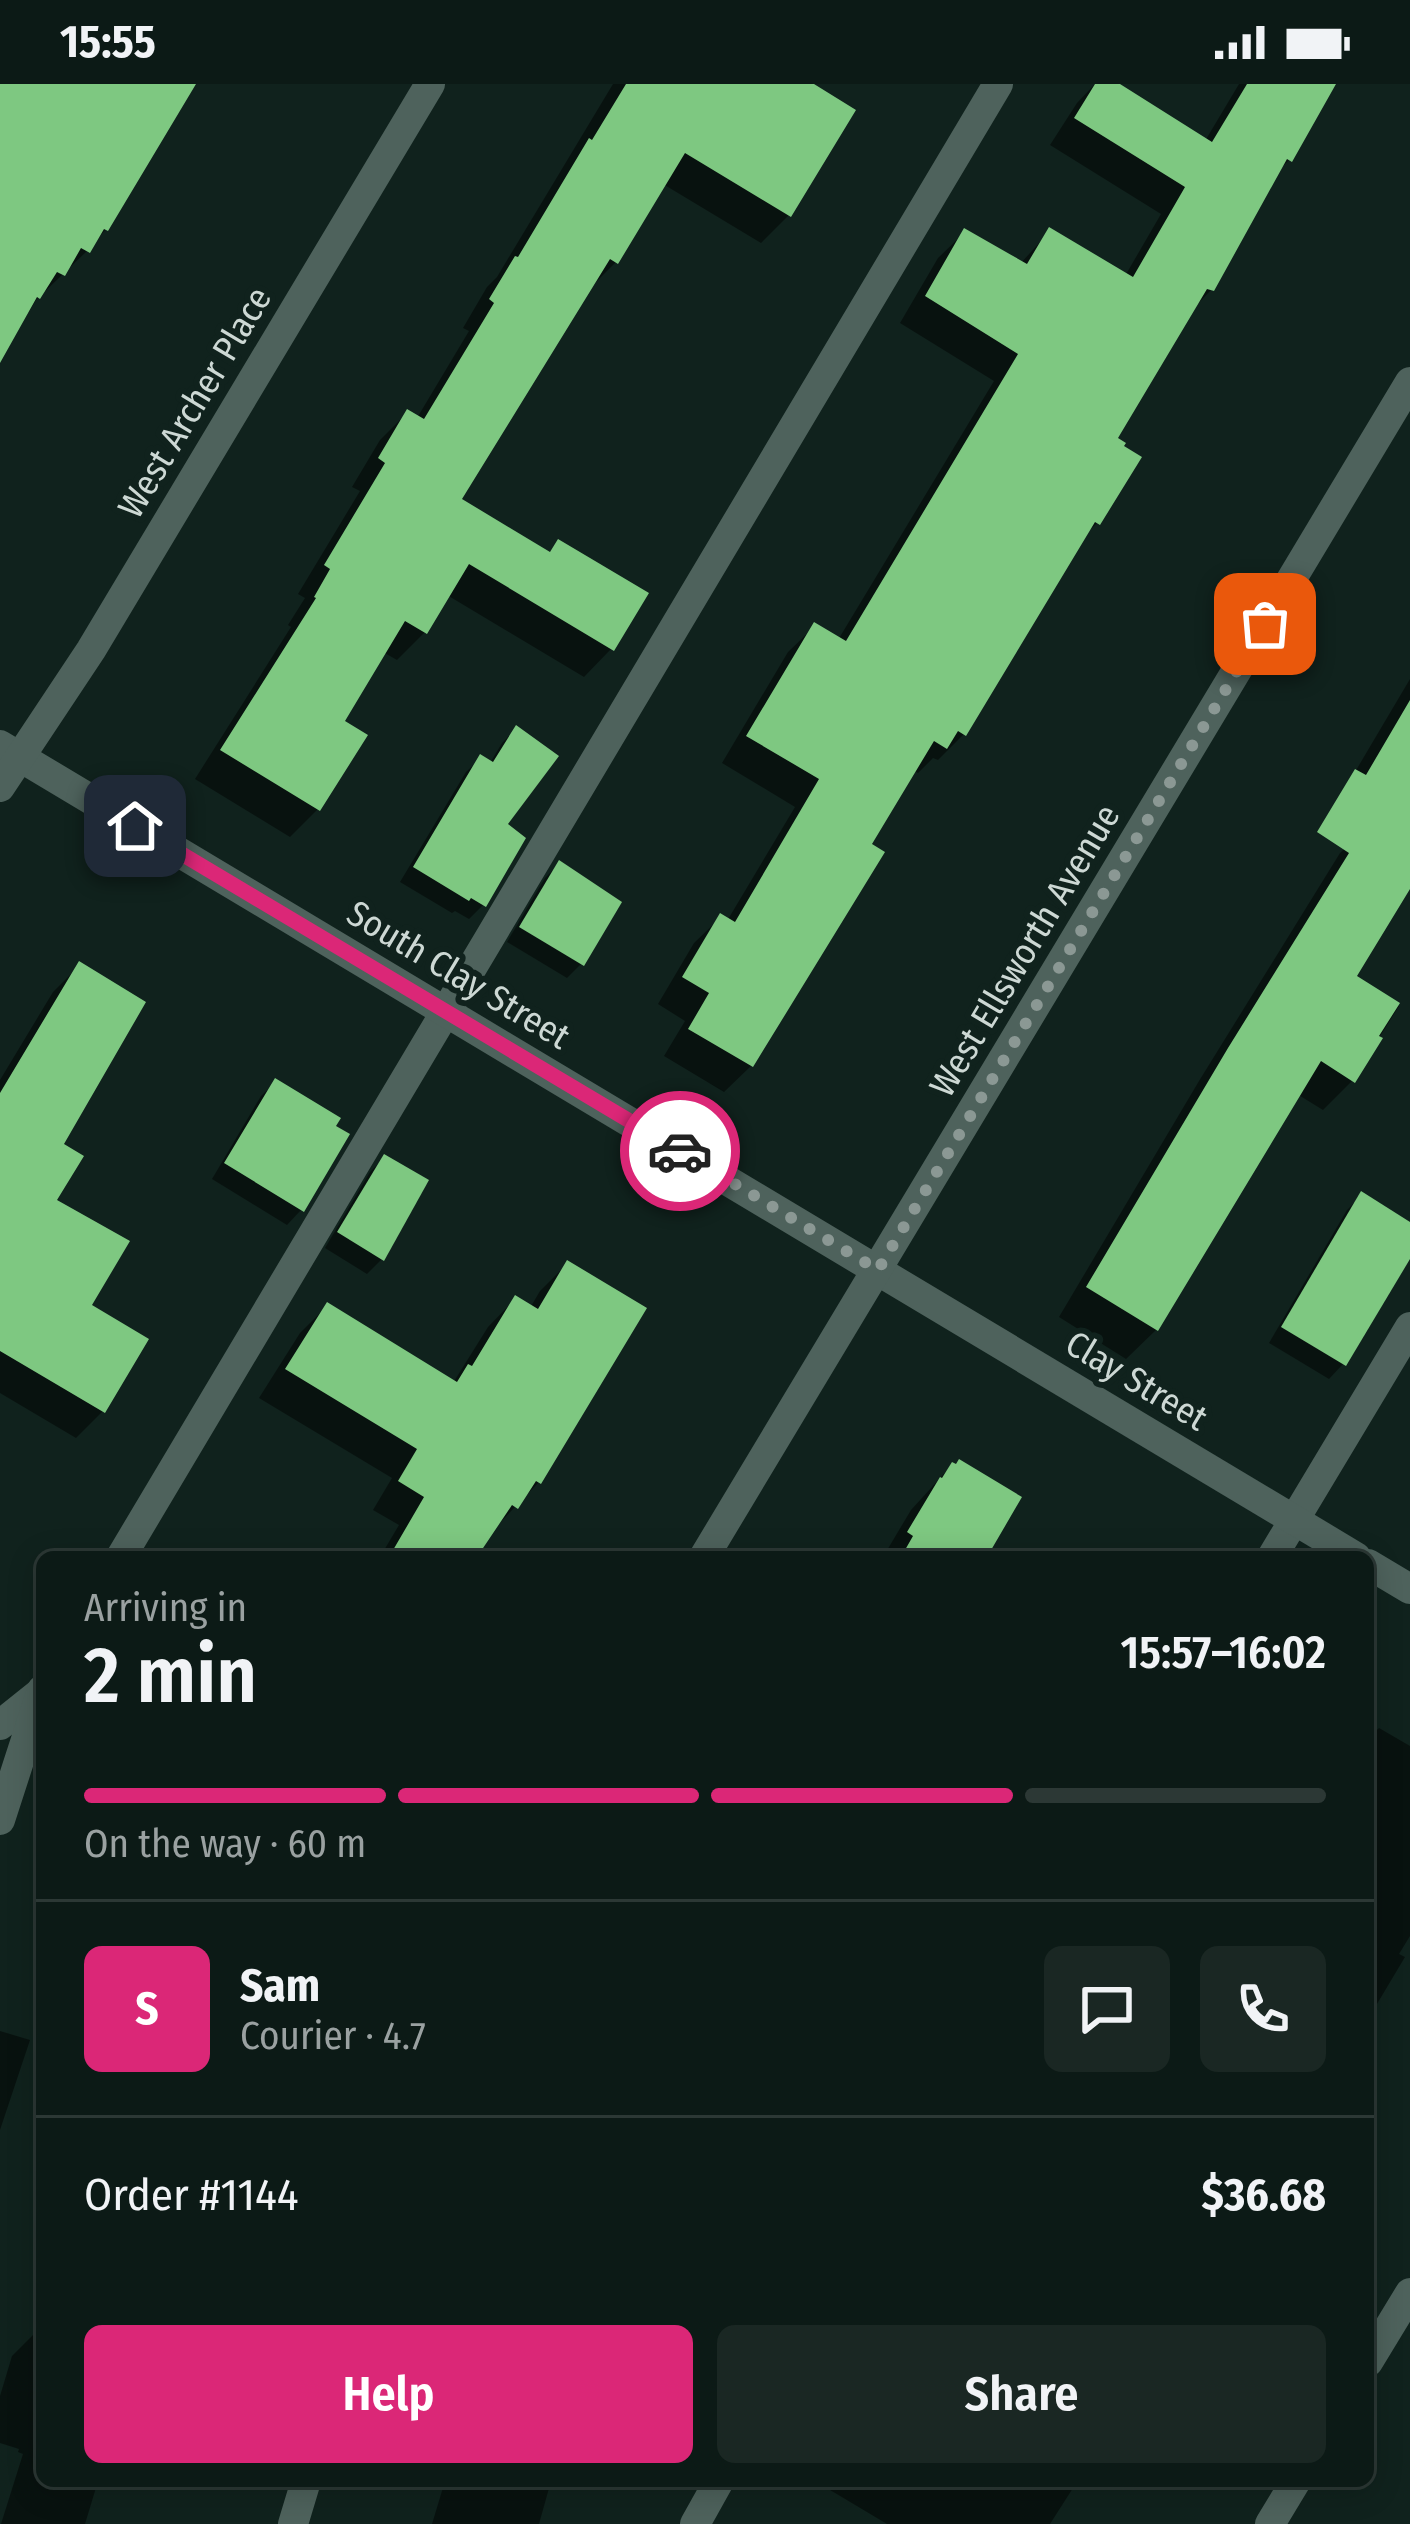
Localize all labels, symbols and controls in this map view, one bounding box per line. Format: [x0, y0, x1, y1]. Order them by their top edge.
text: 15:55 [60, 15, 156, 69]
street label: West Archer Place [109, 279, 281, 526]
pin [1214, 573, 1316, 675]
icon: bag [1232, 591, 1298, 657]
pin [84, 775, 186, 877]
icon: home [102, 793, 168, 859]
street label: West Ellsworth Avenue [920, 796, 1130, 1105]
street label: South Clay Street [339, 891, 578, 1059]
courier [620, 1091, 740, 1211]
icon: car [647, 1118, 713, 1184]
street label: Clay Street [1058, 1321, 1215, 1440]
text: Arriving in [84, 1585, 247, 1631]
text: 15:57–16:02 [1121, 1626, 1326, 1680]
text: 2 min [84, 1629, 257, 1723]
text: On the way · 60 m [84, 1821, 366, 1867]
button: chat [1044, 1946, 1170, 2072]
button: phone [1200, 1946, 1326, 2072]
text: Sam [240, 1959, 320, 2013]
text: S [135, 1982, 159, 2036]
text: Courier · 4.7 [240, 2013, 426, 2059]
text: Order #1144 [84, 2168, 299, 2222]
text: $36.68 [1202, 2168, 1326, 2222]
button: Help [84, 2325, 693, 2463]
button: Share [717, 2325, 1326, 2463]

